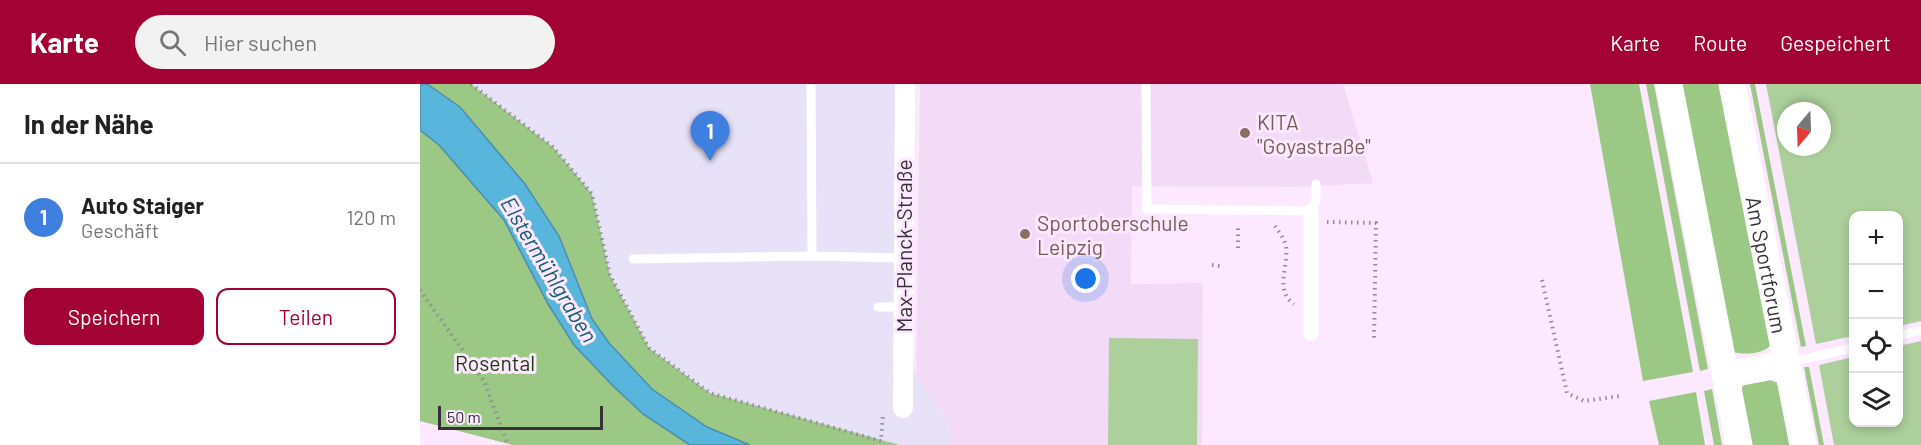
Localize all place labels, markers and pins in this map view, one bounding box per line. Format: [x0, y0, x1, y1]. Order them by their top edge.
place label: KITA "Goyastraße" [1257, 109, 1371, 158]
pin: 1 [690, 112, 730, 161]
marker: KITA "Goyastraße" [1238, 126, 1252, 140]
place label: Sportoberschule Leipzig [1037, 210, 1189, 259]
marker: Sportoberschule Leipzig [1018, 227, 1032, 241]

